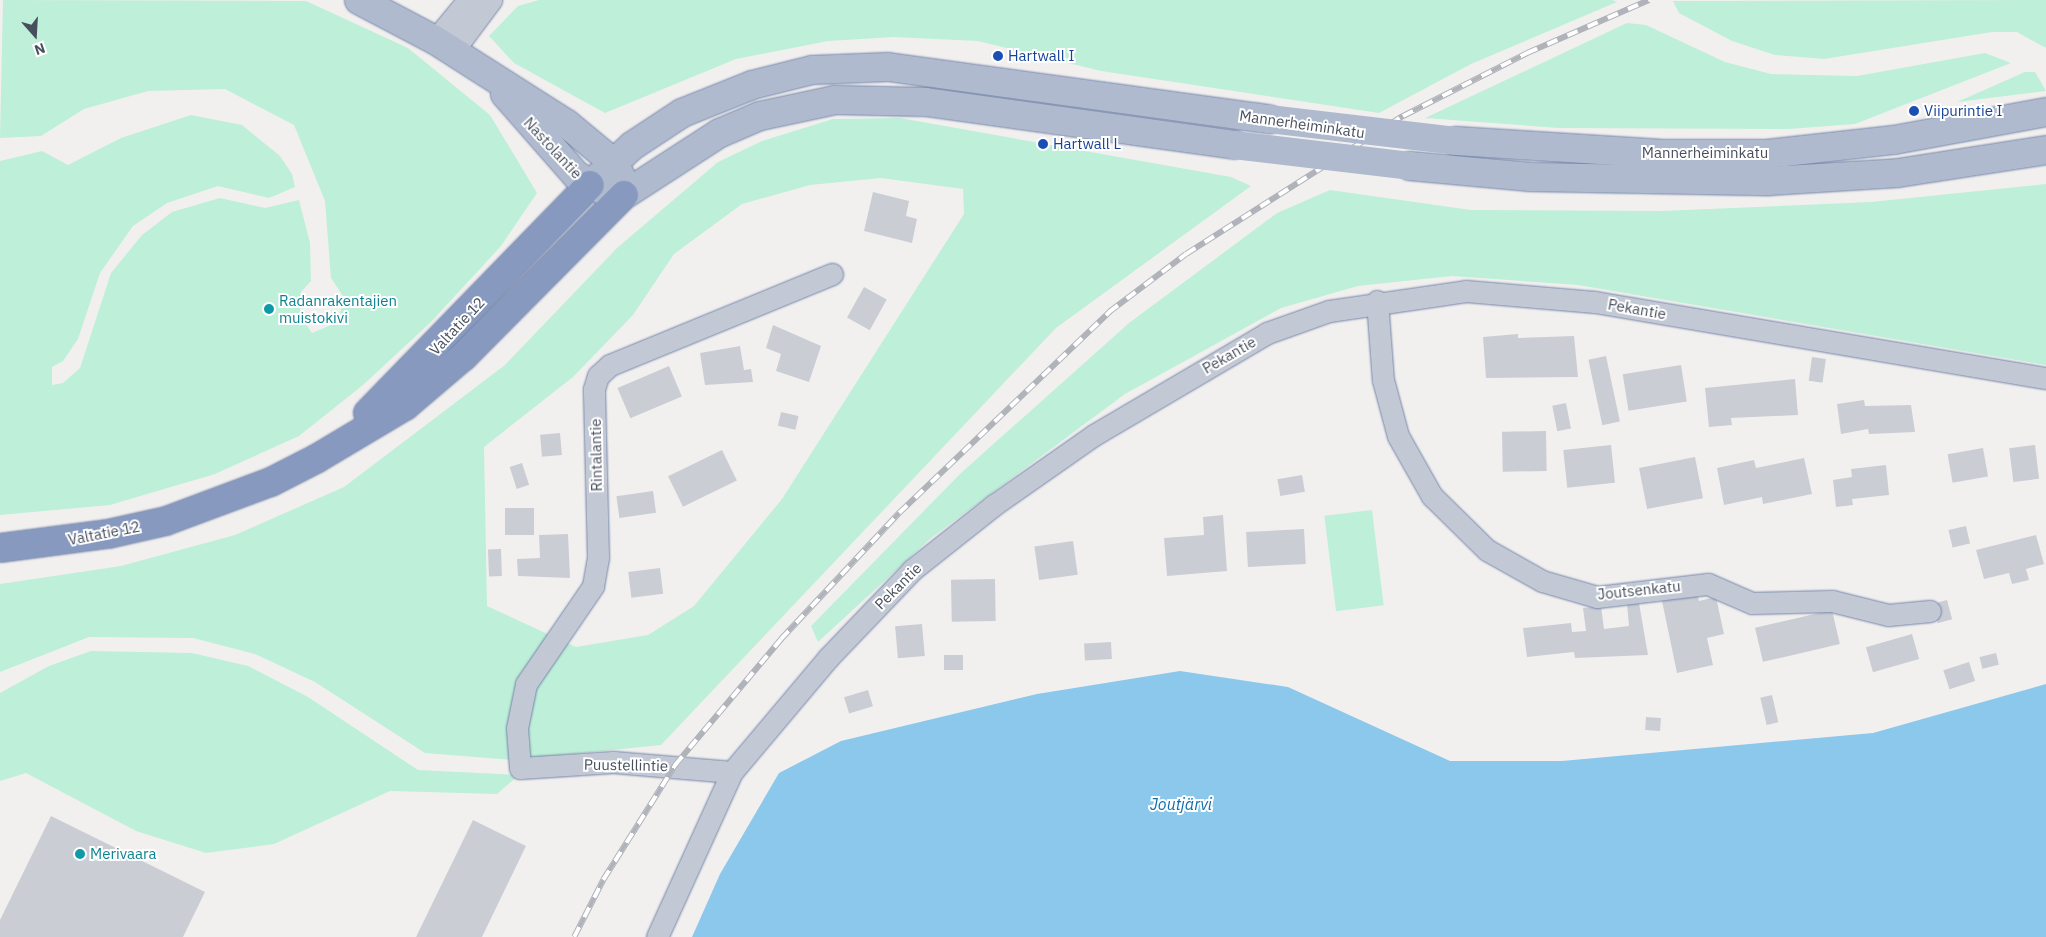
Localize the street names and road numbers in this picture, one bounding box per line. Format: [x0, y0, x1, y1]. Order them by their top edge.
street label: Mannerheiminkatu [1238, 106, 1366, 142]
street label: Nastolantie [520, 114, 586, 182]
street label: Mannerheiminkatu [1642, 144, 1768, 162]
street label: Valtatie 12 [426, 293, 488, 359]
street label: Pekantie [1607, 295, 1667, 323]
street label: Pekantie [1199, 333, 1259, 377]
street label: Rintalantie [586, 418, 606, 492]
street label: Valtatie 12 [67, 517, 141, 549]
street label: Pekantie [871, 559, 925, 613]
street label: Joutsenkatu [1597, 577, 1681, 603]
street label: Puustellintie [584, 755, 668, 775]

